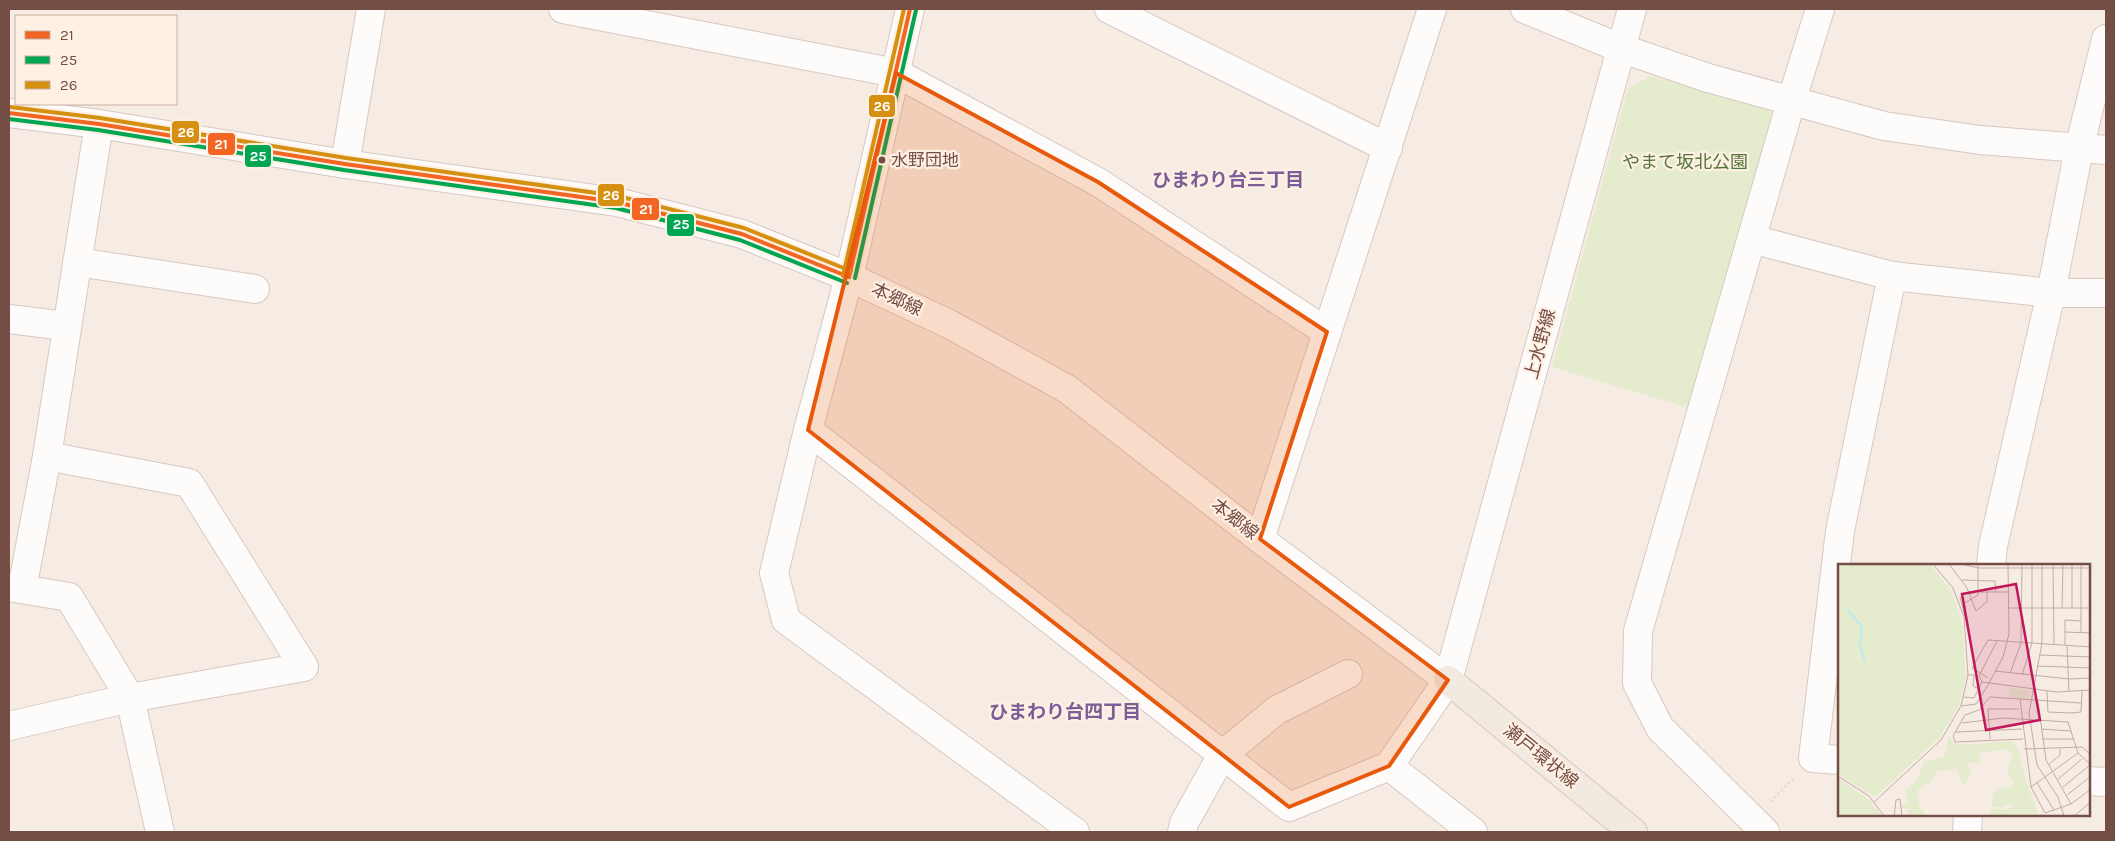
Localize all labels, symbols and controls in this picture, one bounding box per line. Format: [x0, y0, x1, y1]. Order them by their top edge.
legend [15, 15, 178, 105]
text: 21 [60, 26, 74, 44]
text: 25 [60, 51, 77, 69]
text: 26 [60, 76, 77, 94]
line badge: 26 [868, 94, 896, 118]
text: 26 [874, 98, 890, 115]
line badge: 26 [171, 120, 200, 144]
text: 26 [178, 124, 194, 141]
line badge: 21 [207, 132, 236, 156]
text: 21 [214, 136, 228, 153]
line badge: 25 [244, 144, 272, 168]
text: 25 [250, 148, 266, 165]
place label: 水野団地 [891, 150, 959, 170]
park label: やまて坂北公園 [1622, 151, 1748, 173]
marker: 水野団地 [877, 155, 887, 165]
district label: ひまわり台三丁目 [1152, 169, 1304, 191]
line badge: 26 [597, 183, 625, 207]
text: 26 [603, 187, 619, 204]
line badge: 21 [631, 197, 660, 221]
text: 21 [639, 201, 653, 218]
line badge: 25 [666, 213, 695, 237]
text: 25 [673, 216, 689, 233]
street label: 本郷線 [868, 278, 926, 320]
street label: 上水野線 [1520, 306, 1560, 382]
street label: 本郷線 [1207, 494, 1263, 544]
inset map [1838, 564, 2090, 816]
district label: ひまわり台四丁目 [989, 701, 1141, 723]
street label: 瀬戸環状線 [1499, 719, 1583, 793]

